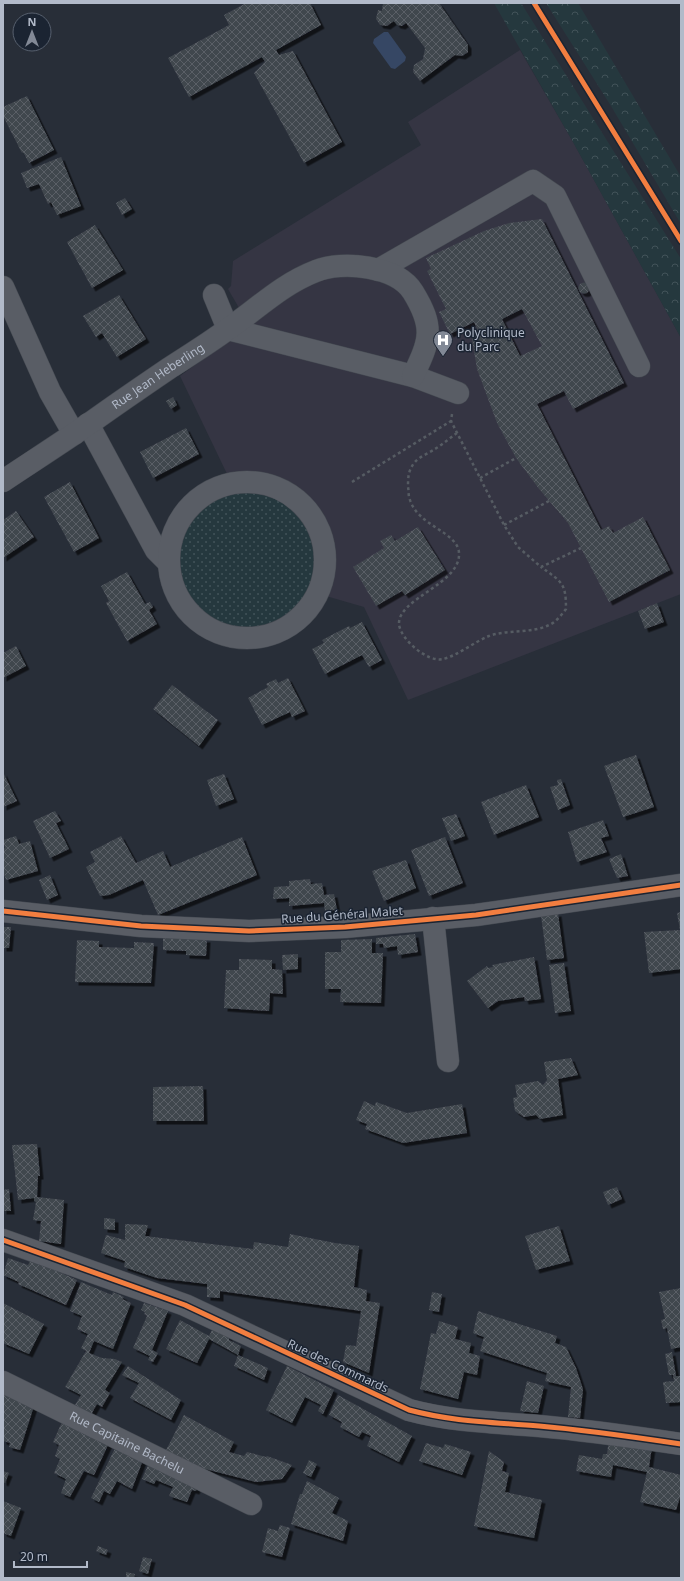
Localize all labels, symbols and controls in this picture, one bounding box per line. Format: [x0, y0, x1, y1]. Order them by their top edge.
north arrow [12, 12, 52, 52]
text: N [28, 14, 36, 29]
place label: Polyclinique du Parc [457, 324, 525, 355]
hospital icon: Polyclinique du Parc [432, 329, 454, 357]
street label: Rue Jean Heberling [108, 339, 207, 413]
street label: Rue du Général Malet [281, 902, 404, 927]
street label: Rue des Commards [285, 1335, 392, 1397]
street label: Rue Capitaine Bachelu [67, 1407, 187, 1478]
scale bar [14, 1543, 87, 1569]
text: 20 m [20, 1548, 48, 1565]

